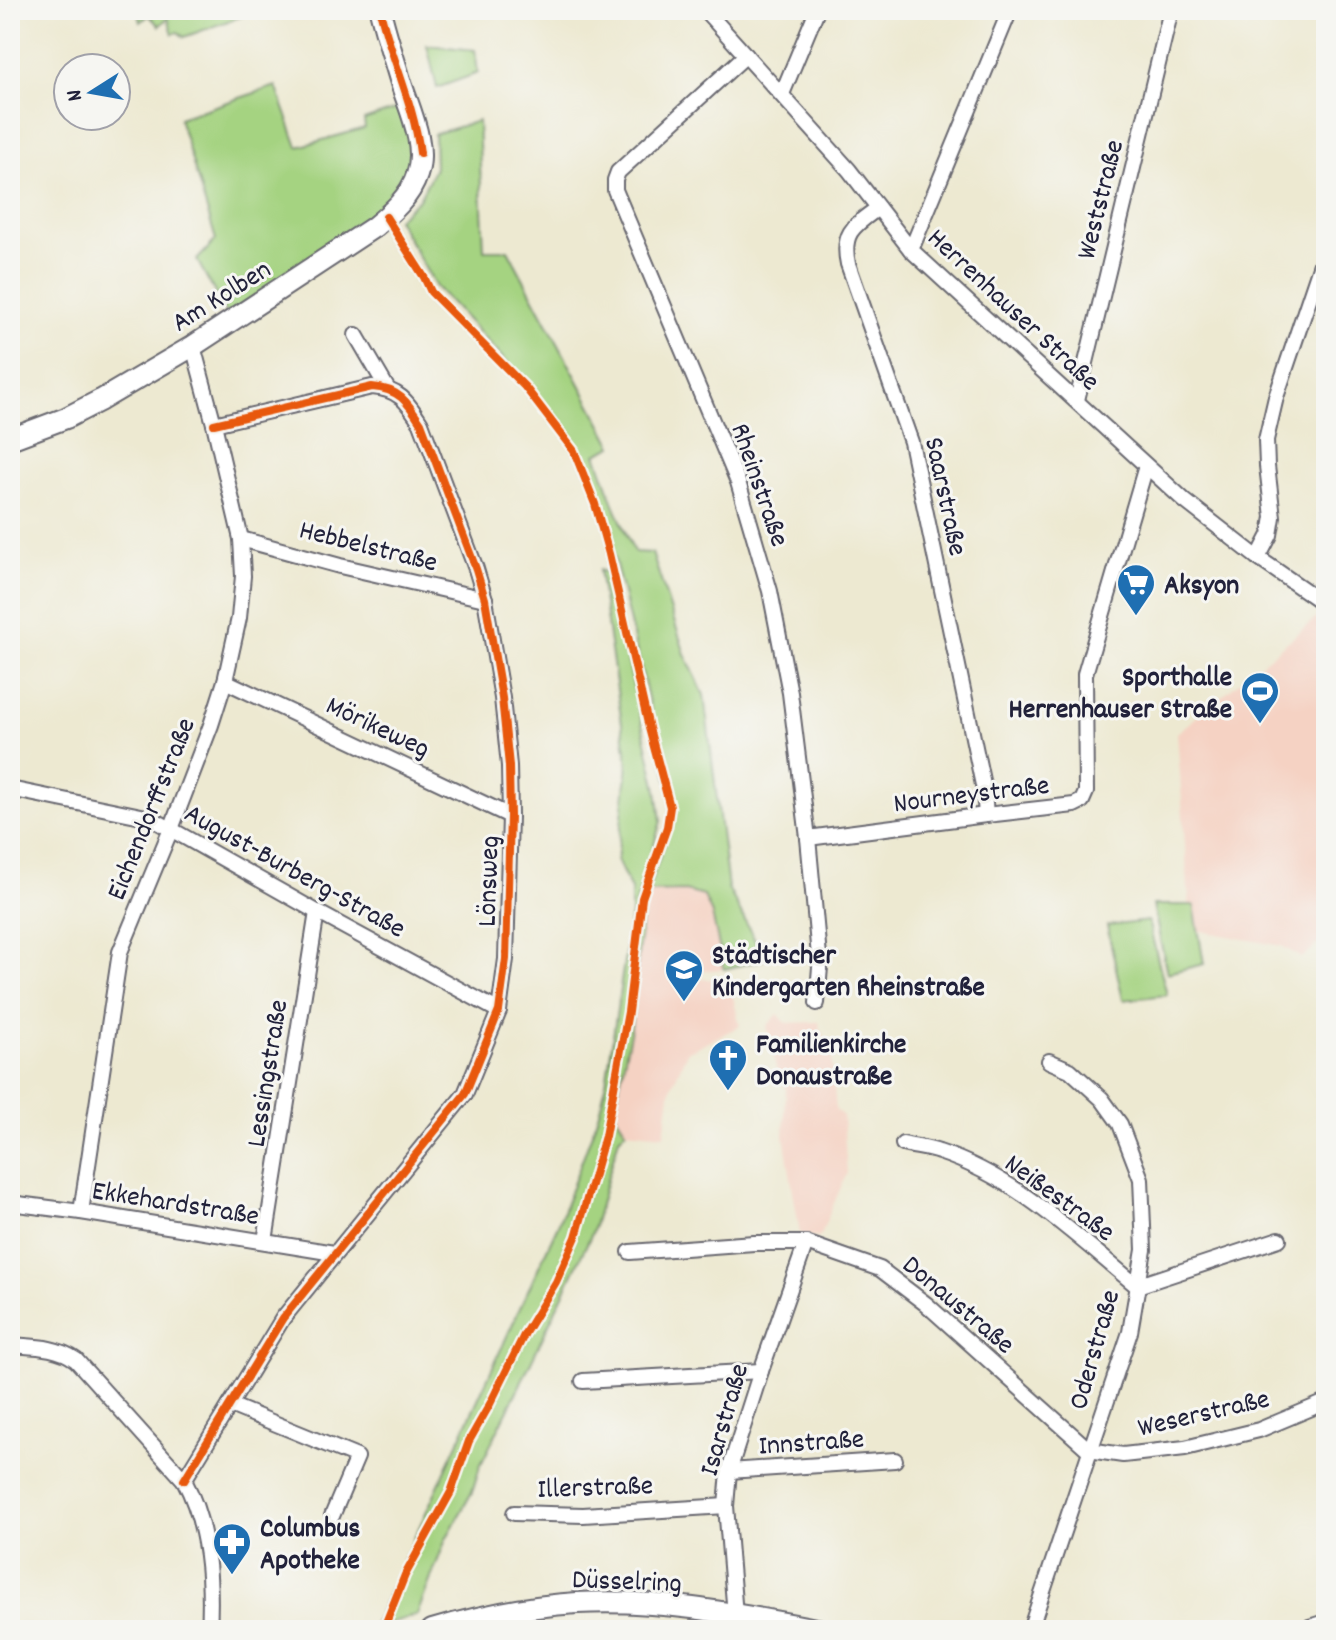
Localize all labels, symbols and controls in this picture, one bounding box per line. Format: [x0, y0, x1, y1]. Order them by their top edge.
north arrow [52, 52, 132, 132]
text: N [60, 87, 92, 103]
street label: Weststraße [1069, 136, 1137, 264]
street label: Herrenhauser Straße [916, 221, 1107, 402]
street label: Am Kolben [165, 252, 280, 344]
street label: Rheinstraße [718, 419, 797, 553]
street label: Saarstraße [911, 434, 975, 560]
street label: Hebbelstraße [294, 512, 441, 585]
supermarket icon: Aksyon [1115, 562, 1157, 617]
place label: Aksyon [1164, 568, 1239, 608]
place label: Sporthalle Herrenhauser Straße [1009, 660, 1232, 732]
sports icon: Sporthalle Herrenhauser Straße [1239, 670, 1281, 725]
street label: Mörikeweg [318, 688, 436, 771]
street label: Eichendorffstraße [99, 713, 208, 907]
street label: Nourneystraße [891, 768, 1052, 826]
street label: August-Burberg-Straße [176, 796, 412, 951]
street label: Lönsweg [469, 835, 513, 927]
place label: Städtischer Kindergarten Rheinstraße [712, 938, 985, 1010]
school or university icon: Städtischer Kindergarten Rheinstraße [663, 948, 705, 1003]
street label: Lessingstraße [239, 997, 301, 1150]
place label: Familienkirche Donaustraße [756, 1027, 906, 1099]
church icon: Familienkirche Donaustraße [707, 1037, 749, 1092]
street label: Neißestraße [994, 1146, 1122, 1254]
street label: Ekkehardstraße [89, 1173, 262, 1239]
street label: Donaustraße [892, 1248, 1022, 1366]
street label: Oderstraße [1061, 1286, 1133, 1415]
street label: Isarstraße [692, 1359, 762, 1481]
street label: Weserstraße [1134, 1381, 1274, 1450]
street label: Innstraße [757, 1421, 866, 1469]
street label: Illerstraße [537, 1468, 654, 1512]
place label: Columbus Apotheke [260, 1511, 360, 1583]
pharmacy icon: Columbus Apotheke [211, 1521, 253, 1576]
street label: Düsselring [571, 1562, 682, 1606]

